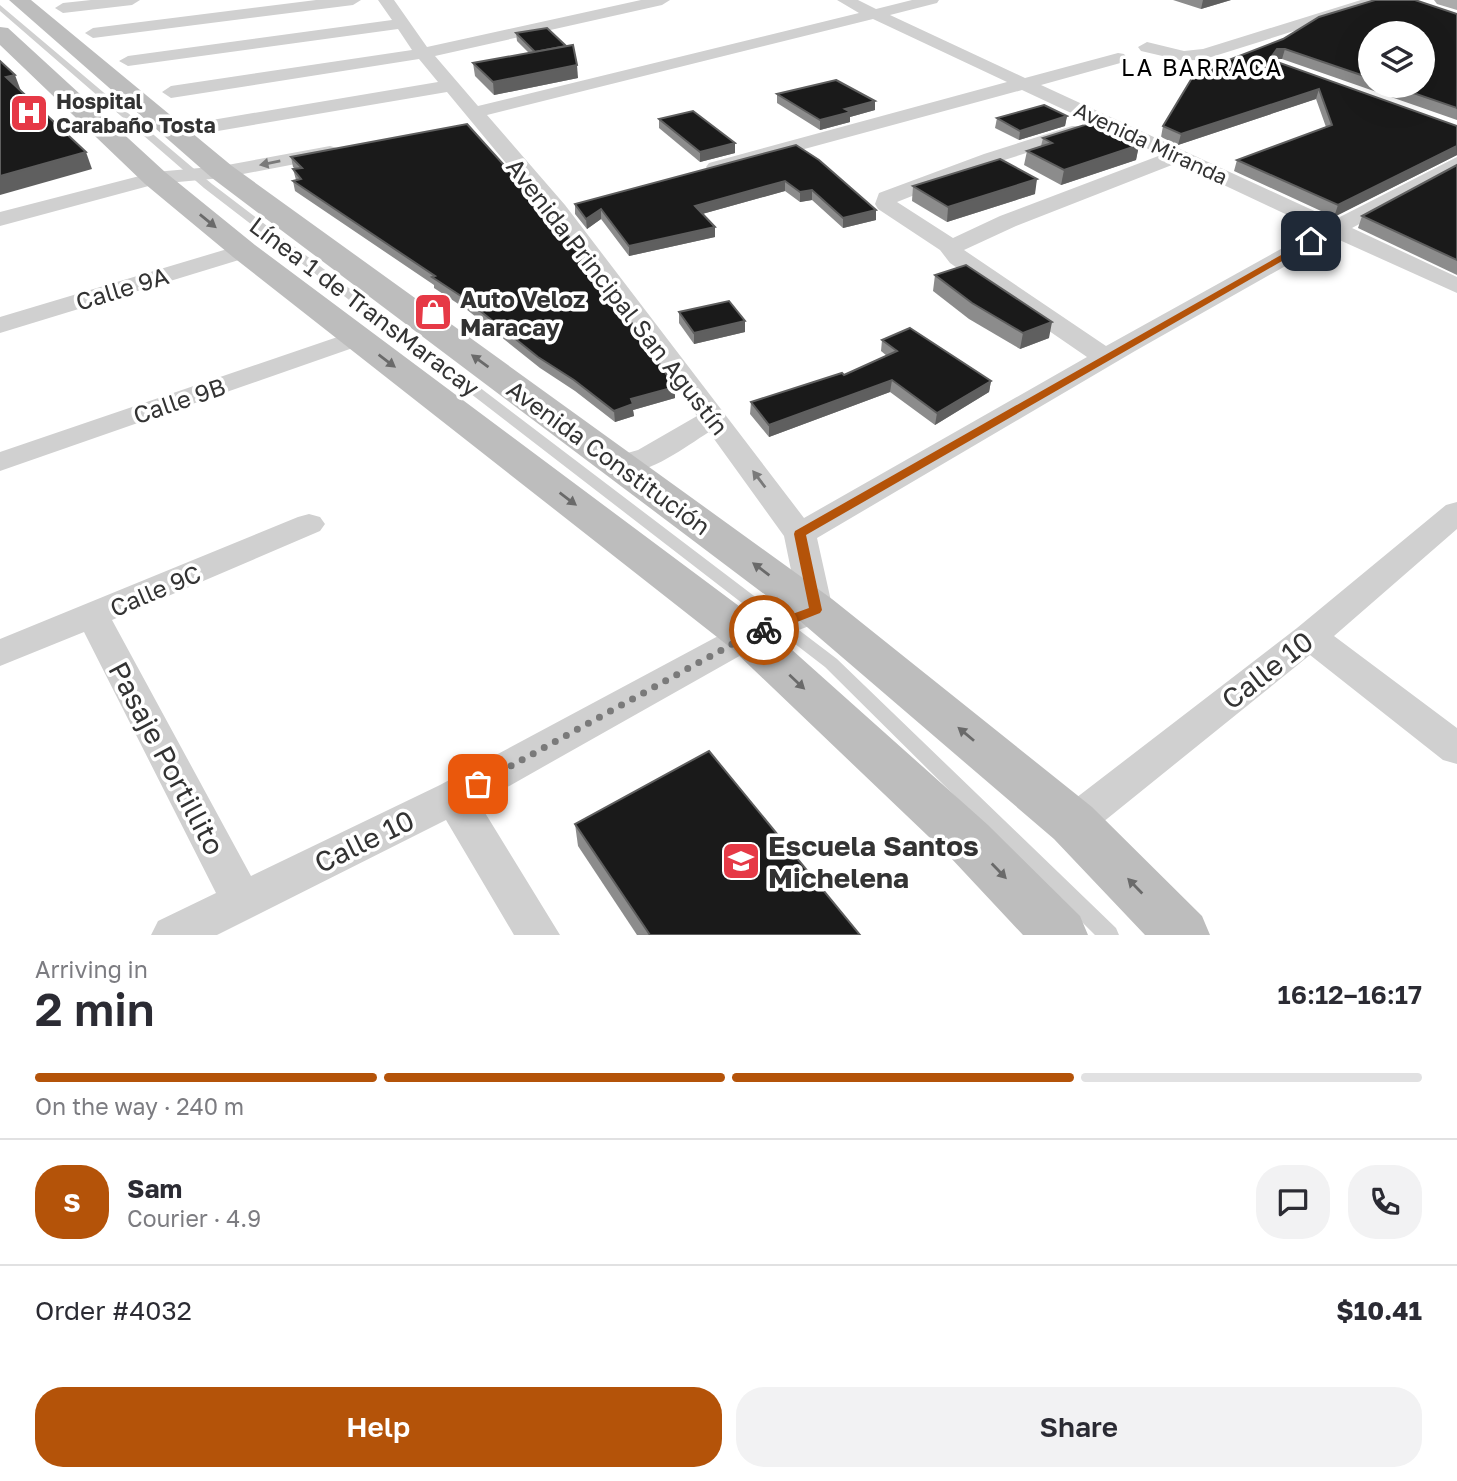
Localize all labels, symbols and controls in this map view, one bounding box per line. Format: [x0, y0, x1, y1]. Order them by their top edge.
map controls [1358, 21, 1435, 98]
button: layers [1358, 21, 1435, 98]
district label: LA BARRACA [1121, 53, 1283, 81]
place label: Hospital Carabaño Tosta [56, 88, 216, 138]
hospital icon: Hospital Carabaño Tosta [8, 92, 50, 134]
street label: Avenida Miranda [1070, 96, 1232, 190]
street label: Avenida Principal San Agustín [501, 152, 735, 440]
one-way arrow [259, 158, 281, 169]
street label: Línea 1 de TransMaracay [244, 210, 486, 402]
pin [1281, 211, 1341, 271]
one-way arrow [199, 213, 216, 228]
icon: home [1292, 222, 1330, 260]
street label: Calle 9A [72, 260, 172, 316]
place label: Auto Veloz Maracay [460, 284, 585, 341]
shop icon: Auto Veloz Maracay [412, 291, 454, 333]
one-way arrow [378, 354, 396, 368]
one-way arrow [471, 355, 489, 369]
street label: Calle 9B [129, 371, 229, 429]
street label: Avenida Constitución [502, 374, 716, 540]
one-way arrow [752, 470, 766, 488]
one-way arrow [558, 492, 576, 507]
street label: Calle 9C [105, 558, 205, 622]
one-way arrow [752, 563, 770, 577]
courier [729, 595, 799, 665]
icon: bike [745, 611, 783, 649]
street label: Calle 10 [1215, 624, 1319, 716]
street label: Pasaje Portillito [102, 656, 232, 860]
one-way arrow [788, 674, 805, 690]
one-way arrow [957, 727, 974, 742]
pin [448, 754, 508, 814]
icon: bag [459, 765, 497, 803]
street label: Calle 10 [309, 803, 419, 879]
place label: Escuela Santos Michelena [768, 829, 979, 894]
school or university icon: Escuela Santos Michelena [720, 840, 762, 882]
one-way arrow [990, 862, 1006, 879]
one-way arrow [1127, 878, 1143, 895]
text: Arriving in [35, 955, 148, 983]
text: 16:12–16:17 [1278, 979, 1422, 1010]
text: 2 min [35, 981, 155, 1036]
text: On the way · 240 m [35, 1092, 244, 1120]
button: chat [1256, 1165, 1330, 1239]
button: phone [1348, 1165, 1422, 1239]
text: Sam [127, 1173, 182, 1204]
text: S [63, 1187, 81, 1218]
text: Courier · 4.9 [127, 1204, 261, 1232]
text: Order #4032 [35, 1295, 192, 1326]
text: $10.41 [1336, 1295, 1422, 1326]
button: Help [35, 1387, 722, 1467]
button: Share [736, 1387, 1422, 1467]

